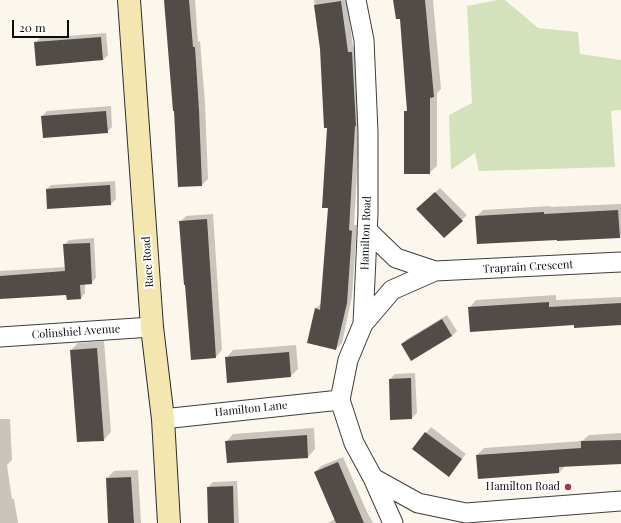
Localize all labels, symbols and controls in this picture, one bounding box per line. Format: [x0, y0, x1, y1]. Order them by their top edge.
scale bar [14, 12, 71, 38]
text: 20 m [19, 19, 46, 35]
street label: Hamilton Road [358, 196, 374, 270]
street label: Race Road [140, 236, 156, 288]
street label: Traprain Crescent [482, 258, 574, 276]
street label: Colinshiel Avenue [31, 322, 121, 342]
street label: Hamilton Lane [214, 399, 288, 419]
place label: Hamilton Road [486, 480, 560, 494]
marker: Hamilton Road [563, 482, 573, 492]

